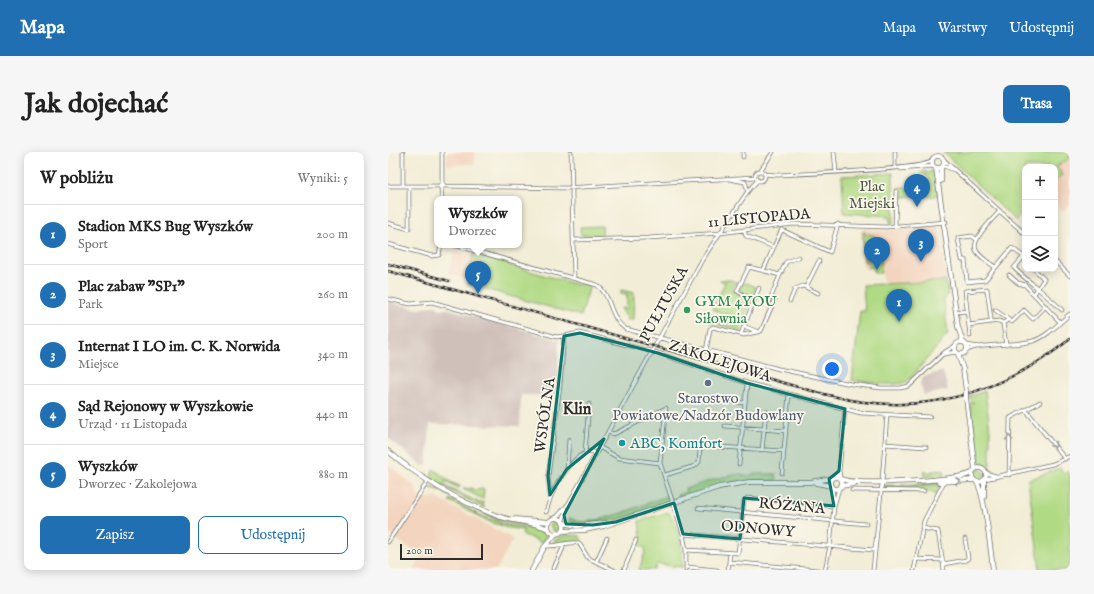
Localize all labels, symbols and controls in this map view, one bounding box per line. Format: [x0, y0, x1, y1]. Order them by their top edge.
text: Mapa [20, 16, 65, 40]
text: Mapa [883, 19, 916, 37]
text: Warstwy [938, 19, 987, 37]
text: Udostępnij [1009, 19, 1074, 37]
button: Trasa [1003, 85, 1070, 123]
text: Jak dojechać [24, 87, 168, 122]
map controls [1022, 164, 1058, 272]
button: + [1022, 164, 1058, 200]
text: W pobliżu [40, 168, 113, 189]
text: Wyniki: 5 [298, 170, 348, 187]
pin: 4 [904, 174, 930, 207]
park label: Plac Miejski [849, 177, 895, 213]
popup [434, 196, 522, 248]
button: − [1022, 200, 1058, 236]
text: Wyszków [448, 204, 508, 223]
street label: 11 LISTOPADA [707, 204, 812, 232]
text: Stadion MKS Bug Wyszków [78, 217, 253, 236]
text: Dworzec [448, 223, 497, 240]
text: 1 [51, 226, 55, 243]
text: 200 m [316, 226, 348, 243]
pin: 3 [908, 229, 934, 262]
text: Sport [78, 236, 108, 253]
button: layers [1022, 236, 1058, 272]
pin: 2 [864, 237, 890, 270]
pin: 5 [465, 261, 491, 294]
street label: PUŁTUSKA [635, 262, 693, 345]
text: Plac zabaw "SP1" [78, 277, 185, 296]
text: 2 [50, 286, 56, 303]
text: 260 m [317, 286, 348, 303]
pin: 1 [886, 289, 912, 322]
place label: GYM 4YOU Siłownia [695, 292, 777, 328]
text: Park [78, 296, 103, 313]
marker: GYM 4YOU Siłownia [682, 305, 692, 315]
street label: ZAKOLEJOWA [667, 336, 774, 387]
text: Internat I LO im. C. K. Norwida [78, 337, 280, 356]
text: 3 [51, 346, 55, 363]
text: 340 m [318, 346, 348, 363]
text: Miejsce [78, 356, 119, 373]
your location [822, 359, 842, 379]
street label: WSPÓLNA [530, 375, 560, 454]
marker: Starostwo Powiatowe/Nadzór Budowlany [703, 378, 713, 388]
place label: Starostwo Powiatowe/Nadzór Budowlany [612, 389, 804, 425]
text: Sąd Rejonowy w Wyszkowie [78, 397, 253, 416]
district label: Klin [563, 400, 592, 420]
text: 4 [50, 406, 56, 423]
text: 440 m [316, 406, 348, 423]
text: Urząd · 11 Listopada [78, 416, 187, 433]
place label: ABC, Komfort [629, 434, 722, 453]
one-way arrow [1005, 435, 1013, 441]
marker: ABC, Komfort [617, 438, 627, 448]
one-way arrow [1049, 441, 1056, 448]
text: Wyszków [78, 457, 137, 476]
text: 5 [51, 466, 55, 483]
text: 880 m [319, 466, 348, 483]
text: Dworzec · Zakolejowa [78, 476, 197, 493]
one-way arrow [955, 477, 961, 486]
street label: RÓŻANA [758, 494, 827, 518]
button: Zapisz [40, 516, 190, 554]
button: Udostępnij [198, 516, 348, 554]
street label: ODNOWY [720, 516, 796, 542]
scale bar [400, 542, 483, 561]
text: 200 m [406, 544, 433, 558]

